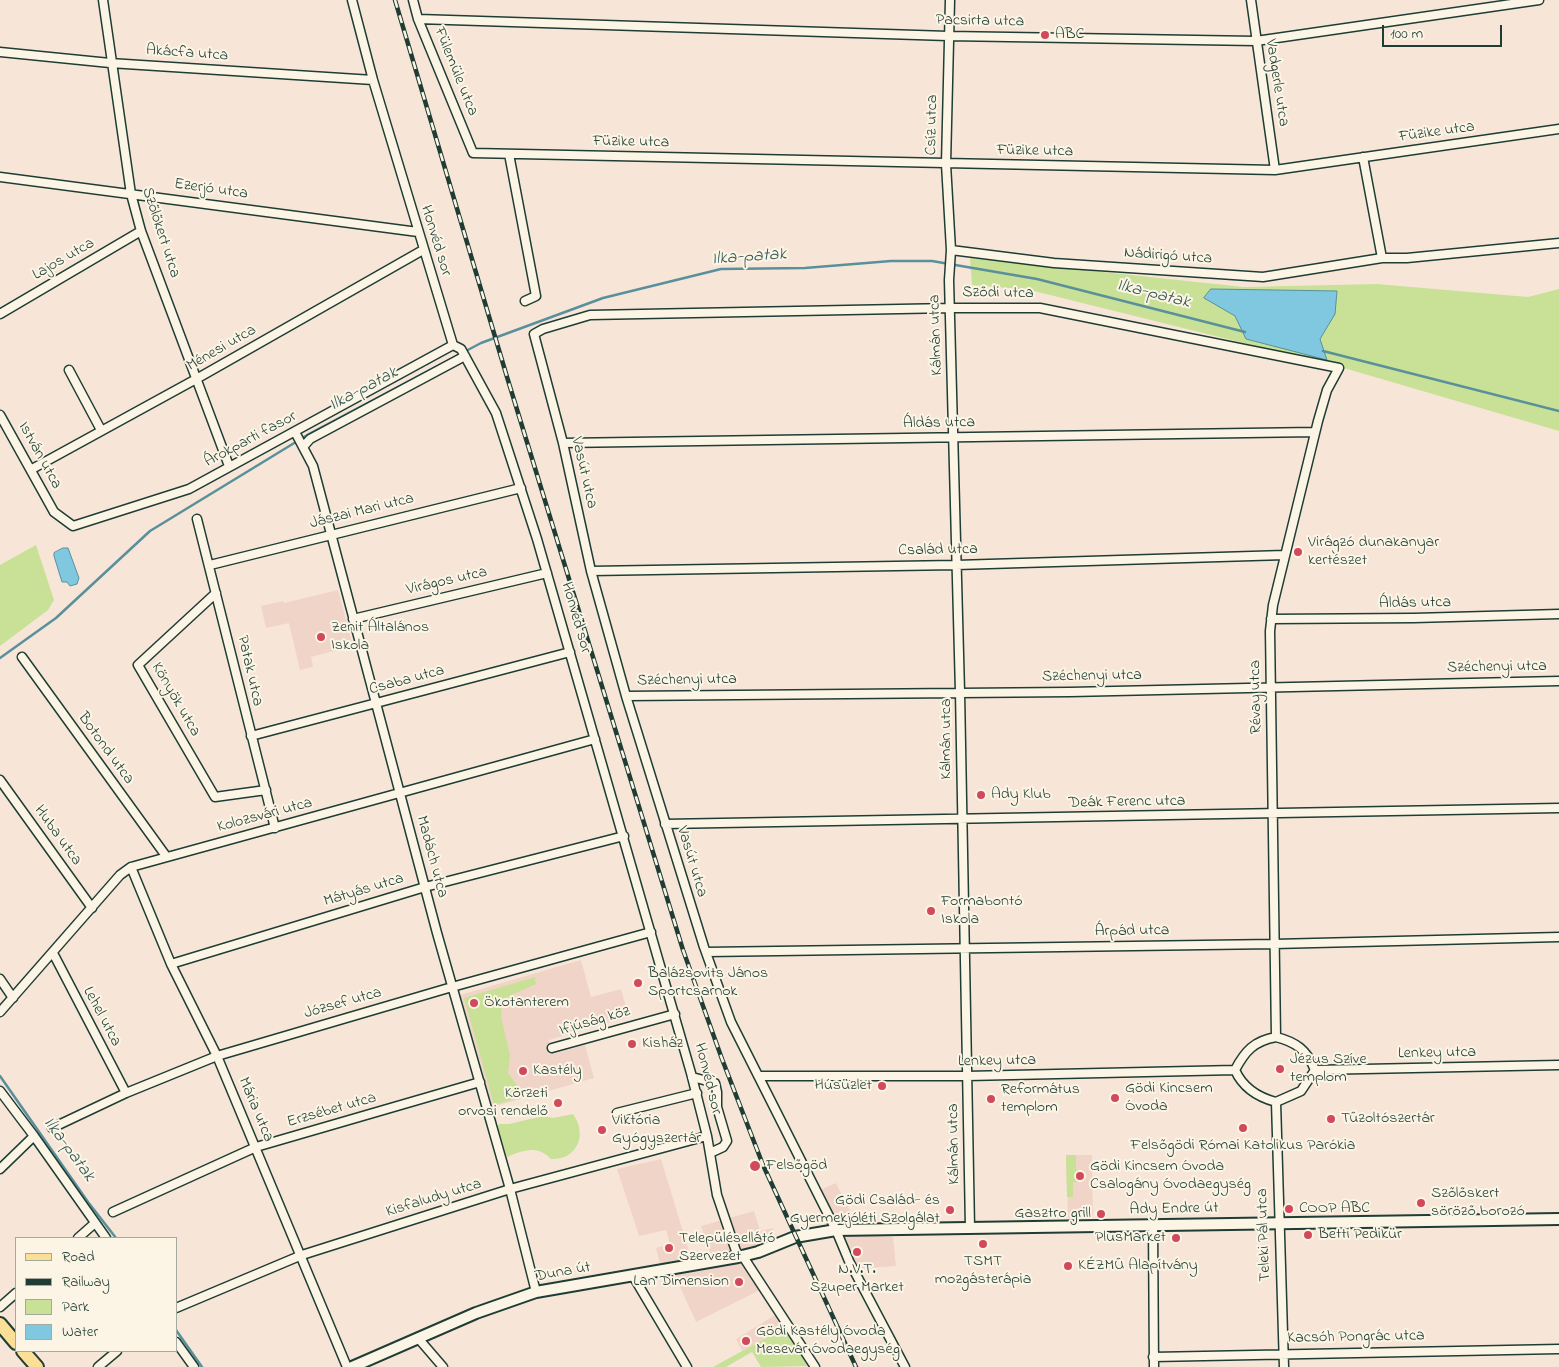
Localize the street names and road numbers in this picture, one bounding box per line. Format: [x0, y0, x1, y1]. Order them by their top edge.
street label: Pacsirta utca [936, 12, 1024, 32]
street label: Fülemüle utca [429, 25, 481, 119]
street label: Vadgerle utca [1260, 38, 1292, 128]
street label: Akácfa utca [145, 42, 229, 66]
street label: Csíz utca [923, 94, 943, 156]
street label: Füzike utca [1398, 118, 1476, 148]
street label: Füzike utca [593, 133, 669, 153]
street label: Füzike utca [997, 142, 1073, 162]
street label: Ezerjó utca [173, 175, 249, 205]
street label: Szőlőkert utca [136, 185, 184, 281]
street label: Honvéd sor [415, 203, 455, 279]
street label: Lajos utca [30, 235, 98, 285]
street label: Nádirigó utca [1123, 244, 1213, 270]
street label: Sződi utca [962, 284, 1034, 304]
street label: Kálmán utca [926, 294, 948, 376]
street label: Ménesi utca [184, 321, 260, 377]
street label: Árokparti fasor [202, 408, 300, 472]
street label: Áldás utca [903, 414, 975, 434]
street label: István utca [13, 419, 65, 493]
street label: Vasút utca [565, 435, 601, 511]
street label: Jászai Mari utca [308, 490, 416, 534]
street label: Család utca [898, 541, 978, 561]
street label: Virágos utca [405, 563, 489, 601]
street label: Honvéd sor [556, 580, 594, 656]
street label: Áldás utca [1379, 594, 1451, 614]
street label: Patak utca [232, 634, 266, 708]
street label: Széchenyi utca [1447, 658, 1547, 678]
street label: Könyök utca [146, 660, 204, 740]
street label: Révay utca [1247, 660, 1267, 734]
street label: Csaba utca [367, 662, 447, 700]
street label: Széchenyi utca [1042, 667, 1142, 687]
street label: Széchenyi utca [637, 671, 737, 691]
street label: Kálmán utca [937, 698, 957, 780]
street label: Botond utca [73, 709, 137, 789]
street label: Deák Ferenc utca [1068, 792, 1186, 814]
street label: Kolozsvári utca [215, 794, 315, 838]
street label: Huba utca [29, 802, 85, 870]
street label: Madách utca [411, 814, 451, 900]
street label: Vasút utca [671, 824, 711, 900]
street label: Mátyás utca [322, 870, 406, 912]
street label: Árpád utca [1094, 922, 1170, 942]
street label: Lehel utca [77, 984, 125, 1050]
street label: József utca [302, 984, 384, 1024]
street label: Ifjúság köz [557, 1003, 633, 1041]
street label: Honvéd sor [689, 1041, 725, 1117]
street label: Lenkey utca [1398, 1044, 1476, 1064]
street label: Lenkey utca [958, 1052, 1036, 1072]
street label: Mária utca [233, 1075, 277, 1145]
street label: Erzsébet utca [285, 1089, 379, 1133]
street label: Kálmán utca [945, 1103, 965, 1185]
street label: Kisfaludy utca [384, 1175, 484, 1223]
street label: Teleki Pál utca [1254, 1188, 1276, 1282]
street label: Ady Endre út [1129, 1200, 1219, 1220]
street label: Duna út [534, 1259, 592, 1287]
street label: Kacsóh Pongrác utca [1287, 1327, 1425, 1349]

